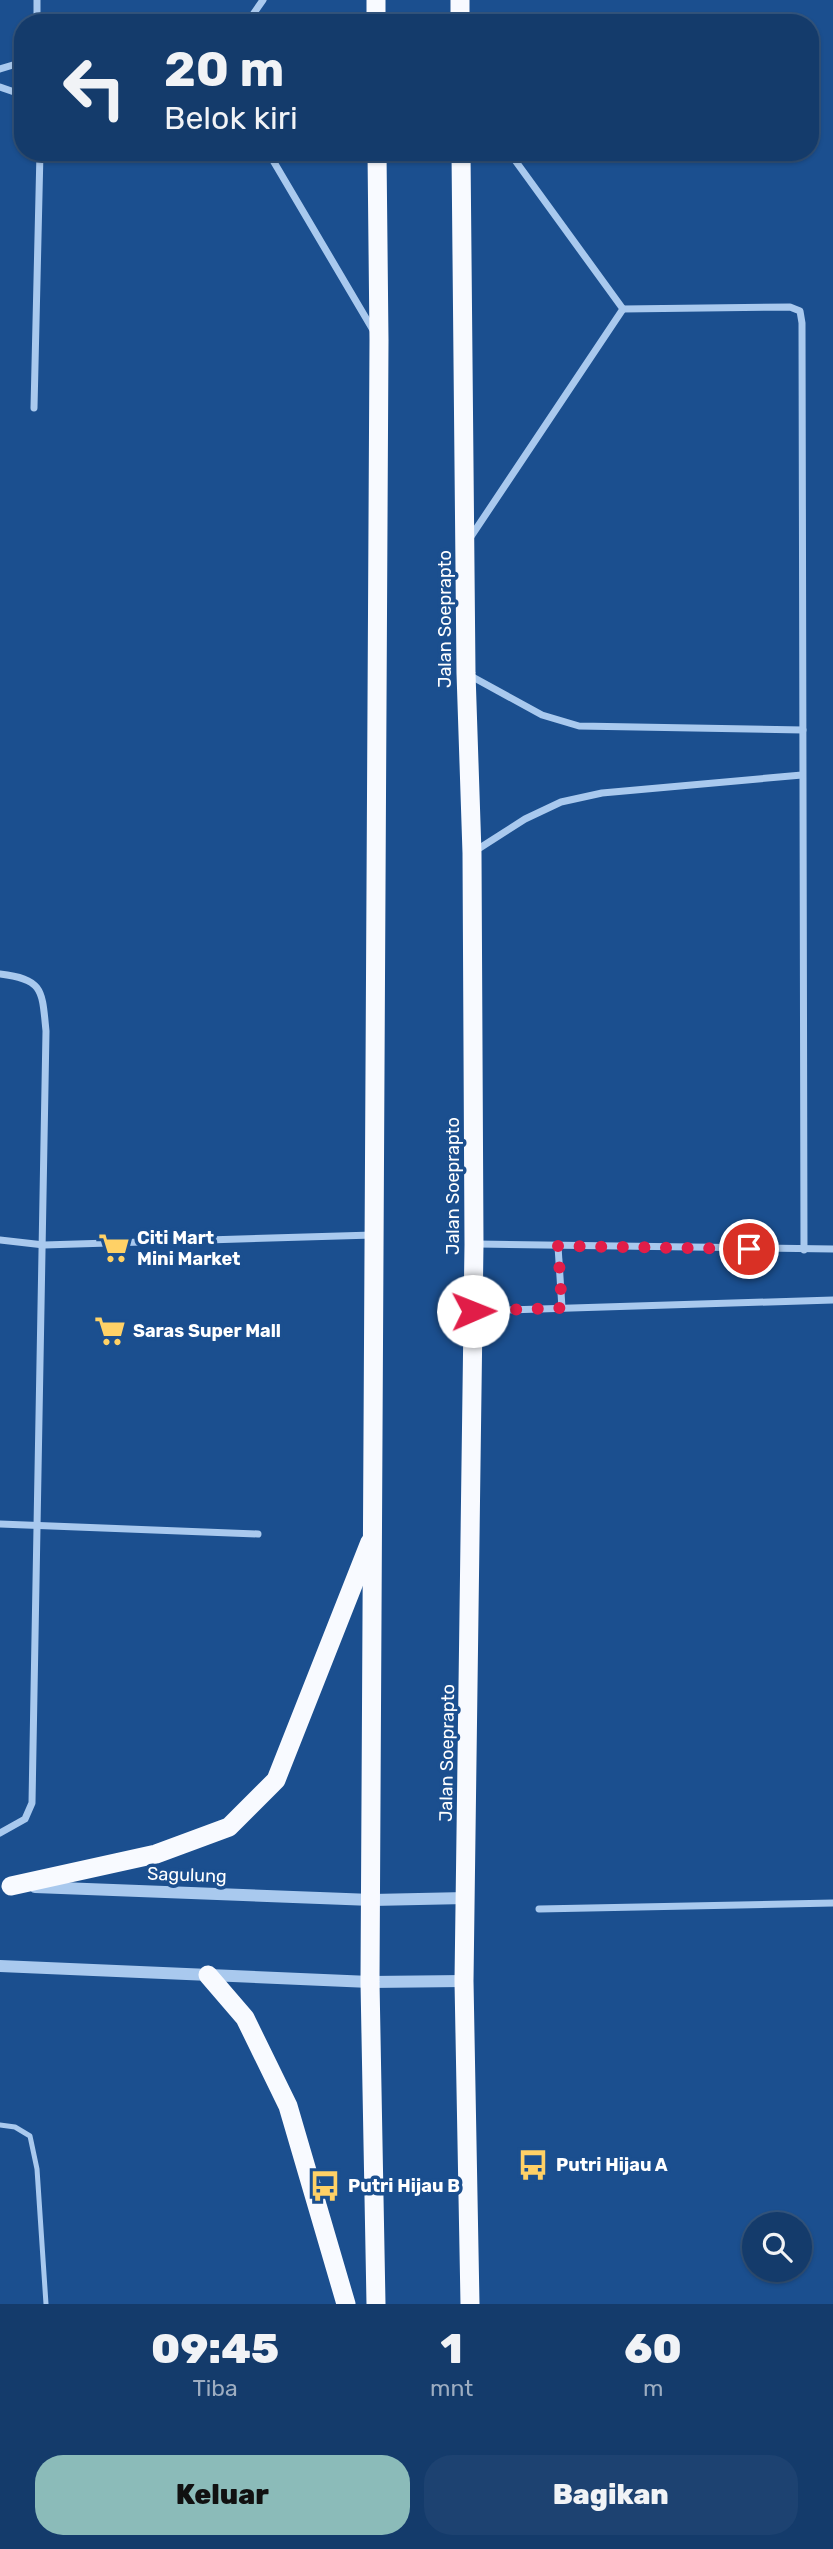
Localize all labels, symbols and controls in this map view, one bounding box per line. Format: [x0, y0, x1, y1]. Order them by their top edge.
text: 20 m [164, 40, 285, 98]
icon: left [49, 42, 140, 133]
text: Belok kiri [164, 99, 298, 137]
street label: Jalan Soeprapto [434, 550, 456, 688]
street label: Jalan Soeprapto [442, 1117, 464, 1255]
pin [719, 1219, 779, 1279]
place label: Citi Mart Mini Market [137, 1227, 241, 1270]
icon: arrive [730, 1230, 768, 1268]
supermarket icon: Citi Mart Mini Market [97, 1231, 131, 1265]
position arrow [436, 1274, 510, 1348]
supermarket icon: Saras Super Mall [93, 1314, 127, 1348]
place label: Saras Super Mall [133, 1320, 281, 1342]
street label: Jalan Soeprapto [435, 1684, 459, 1822]
street label: Sagulung [147, 1863, 227, 1887]
bus stop icon: Putri Hijau A [516, 2148, 550, 2182]
place label: Putri Hijau A [556, 2154, 668, 2176]
bus stop icon: Putri Hijau B [308, 2169, 342, 2203]
place label: Putri Hijau B [348, 2175, 460, 2197]
map controls [742, 2212, 812, 2282]
button: search [742, 2212, 812, 2282]
text: 09:45 [151, 2324, 279, 2374]
text: 1 [441, 2324, 463, 2374]
text: 60 [624, 2324, 682, 2374]
text: Tiba [192, 2374, 238, 2402]
text: mnt [430, 2374, 473, 2402]
text: m [643, 2374, 663, 2402]
button: Keluar [35, 2455, 410, 2535]
button: Bagikan [424, 2455, 798, 2535]

